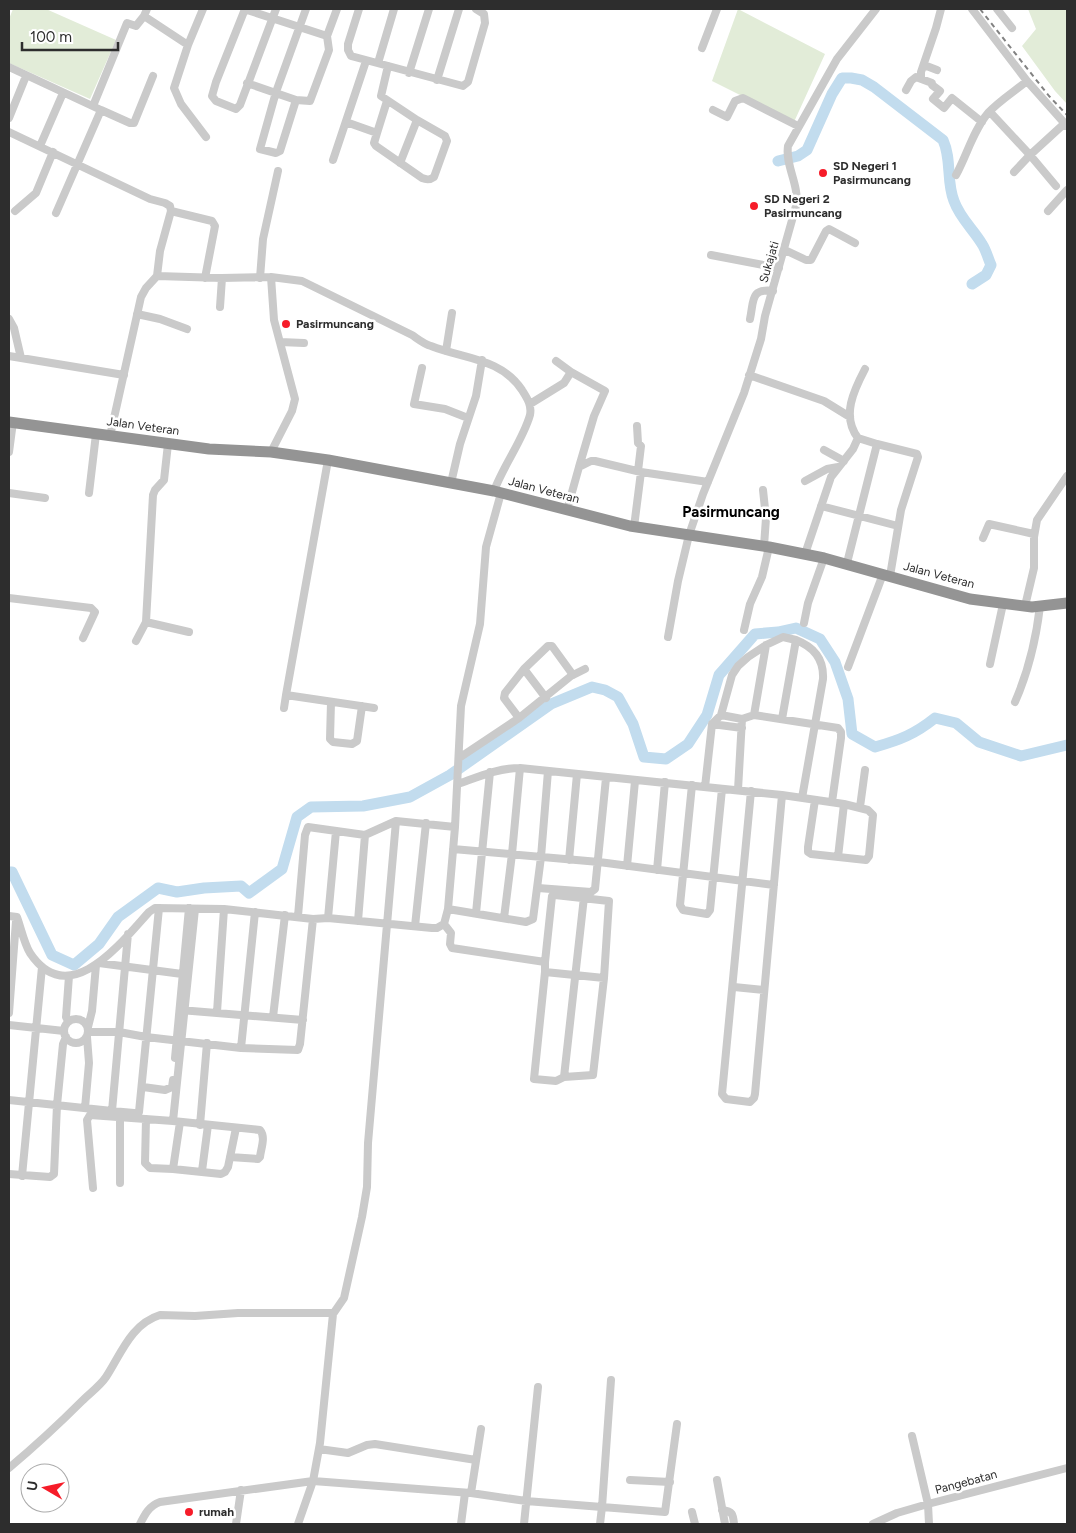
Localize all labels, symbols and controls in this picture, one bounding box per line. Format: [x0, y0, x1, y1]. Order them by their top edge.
scale bar [22, 20, 119, 52]
text: 100 m [30, 28, 72, 46]
place label: SD Negeri 1 Pasirmuncang [833, 159, 911, 187]
marker: SD Negeri 1 Pasirmuncang [817, 167, 829, 179]
place label: SD Negeri 2 Pasirmuncang [764, 192, 842, 220]
marker: SD Negeri 2 Pasirmuncang [748, 200, 760, 212]
street label: Sukajati [756, 240, 782, 284]
place label: Pasirmuncang [296, 317, 374, 331]
marker: Pasirmuncang [280, 318, 292, 330]
street label: Jalan Veteran [106, 414, 180, 438]
street label: Jalan Veteran [507, 474, 581, 506]
district label: Pasirmuncang [682, 503, 780, 521]
street label: Jalan Veteran [902, 559, 976, 591]
north arrow [20, 1463, 70, 1513]
street label: Pangebatan [933, 1467, 999, 1497]
text: U [23, 1480, 42, 1492]
place label: rumah [199, 1505, 234, 1519]
marker: rumah [183, 1506, 195, 1518]

